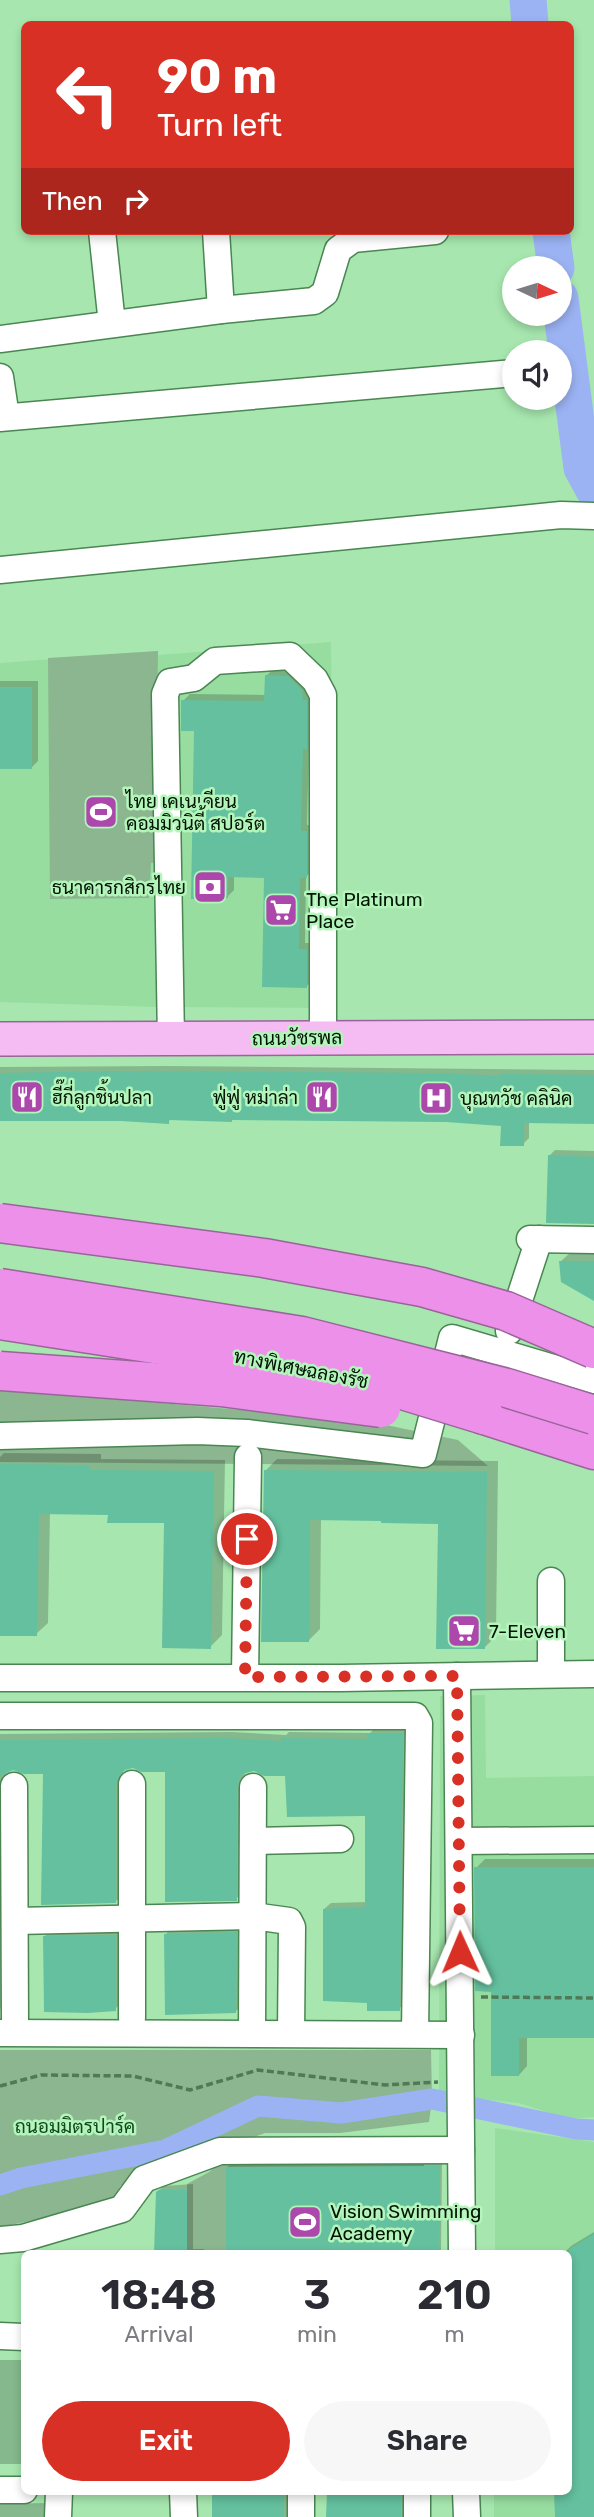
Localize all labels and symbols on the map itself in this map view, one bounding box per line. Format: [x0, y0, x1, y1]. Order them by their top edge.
north arrow [502, 256, 572, 326]
place label: ไทย เคเนเดียน คอมมิวนิตี้ สปอร์ต [124, 789, 265, 835]
sports icon: ไทย เคเนเดียน คอมมิวนิตี้ สปอร์ต [82, 793, 120, 831]
bank icon: ธนาคารกสิกรไทย [191, 868, 229, 906]
place label: ธนาคารกสิกรไทย [52, 875, 186, 899]
place label: The Platinum Place [306, 888, 423, 933]
supermarket icon: The Platinum Place [262, 891, 300, 929]
street label: ถนนวัชรพล [252, 1026, 342, 1050]
restaurant icon: ฮี๊กี่ลูกชิ้นปลา [8, 1078, 46, 1116]
restaurant icon: ฟู่ฟู่ หม่าล่า [303, 1078, 341, 1116]
place label: ฮี๊กี่ลูกชิ้นปลา [52, 1079, 152, 1111]
hospital icon: บุณทวัช คลินิค [417, 1079, 455, 1117]
place label: ฟู่ฟู่ หม่าล่า [213, 1085, 298, 1111]
place label: บุณทวัช คลินิค [460, 1087, 572, 1111]
street label: ทางพิเศษฉลองรัช [232, 1345, 370, 1393]
pin [217, 1509, 277, 1569]
supermarket icon: 7-Eleven [445, 1612, 483, 1650]
place label: 7-Eleven [489, 1620, 566, 1643]
position arrow [423, 1915, 497, 1989]
park label: ถนอมมิตรปาร์ค [15, 2114, 135, 2138]
place label: Vision Swimming Academy [330, 2200, 481, 2245]
sports icon: Vision Swimming Academy [286, 2203, 324, 2241]

